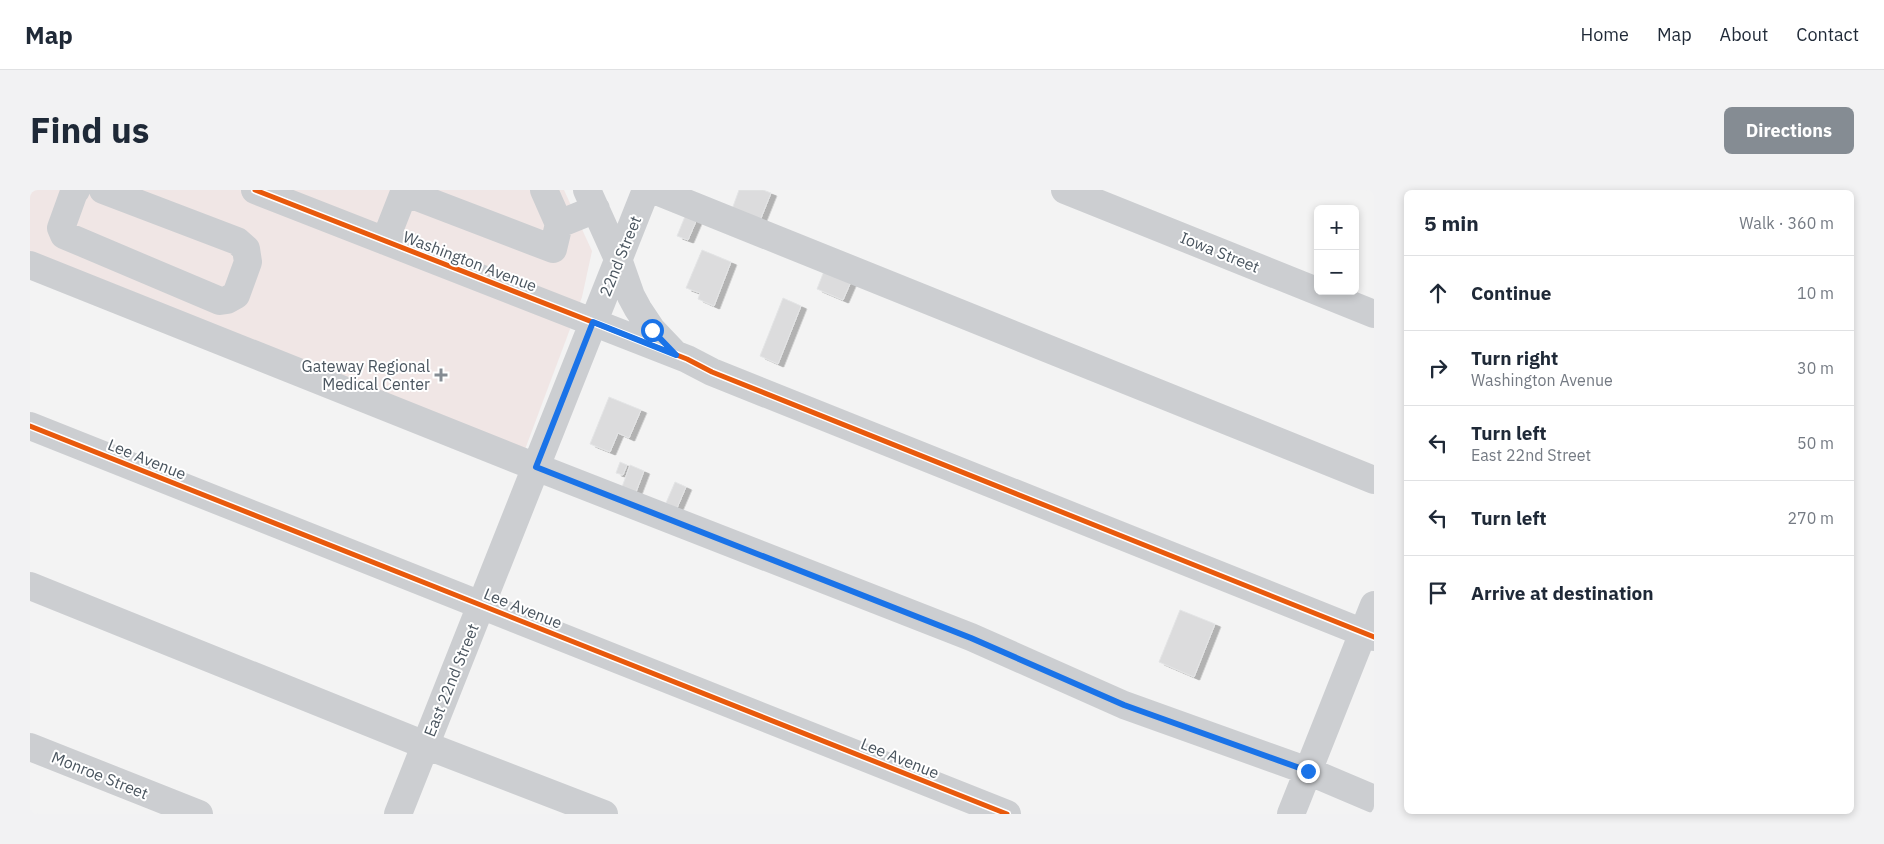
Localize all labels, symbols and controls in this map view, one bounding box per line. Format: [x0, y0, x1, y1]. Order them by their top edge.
text: Map [25, 19, 73, 51]
text: Home [1581, 23, 1629, 46]
text: Map [1657, 23, 1692, 46]
text: About [1720, 23, 1768, 46]
text: Contact [1796, 23, 1859, 46]
text: Find us [30, 107, 149, 153]
button: Directions [1724, 107, 1854, 154]
map controls [1314, 205, 1359, 295]
button: + [1314, 205, 1359, 250]
text: 5 min [1424, 209, 1479, 237]
street label: 22nd Street [595, 213, 645, 299]
text: Walk · 360 m [1739, 213, 1834, 233]
street label: Washington Avenue [400, 226, 540, 296]
street label: Iowa Street [1178, 227, 1262, 277]
button: − [1314, 250, 1359, 295]
icon: ahead [1424, 279, 1452, 307]
text: Continue [1471, 281, 1551, 305]
text: 10 m [1797, 283, 1834, 303]
route start [641, 319, 664, 342]
text: Turn right [1471, 346, 1558, 370]
icon: right [1424, 354, 1452, 382]
place label: Gateway Regional Medical Center [302, 356, 430, 394]
text: 30 m [1797, 358, 1834, 378]
marker: Gateway Regional Medical Center [434, 368, 448, 382]
text: Washington Avenue [1471, 370, 1613, 390]
text: Turn left [1471, 421, 1547, 445]
icon: left [1424, 429, 1452, 457]
text: 50 m [1797, 433, 1834, 453]
street label: Lee Avenue [105, 434, 189, 484]
text: East 22nd Street [1471, 445, 1591, 465]
icon: left [1424, 504, 1452, 532]
text: Turn left [1471, 506, 1547, 530]
text: 270 m [1787, 508, 1834, 528]
icon: arrive [1424, 579, 1452, 607]
text: Arrive at destination [1471, 581, 1654, 605]
street label: Lee Avenue [481, 583, 565, 633]
street label: East 22nd Street [419, 621, 483, 739]
street label: Lee Avenue [858, 733, 942, 783]
street label: Monroe Street [49, 747, 151, 803]
route end [1297, 760, 1320, 783]

